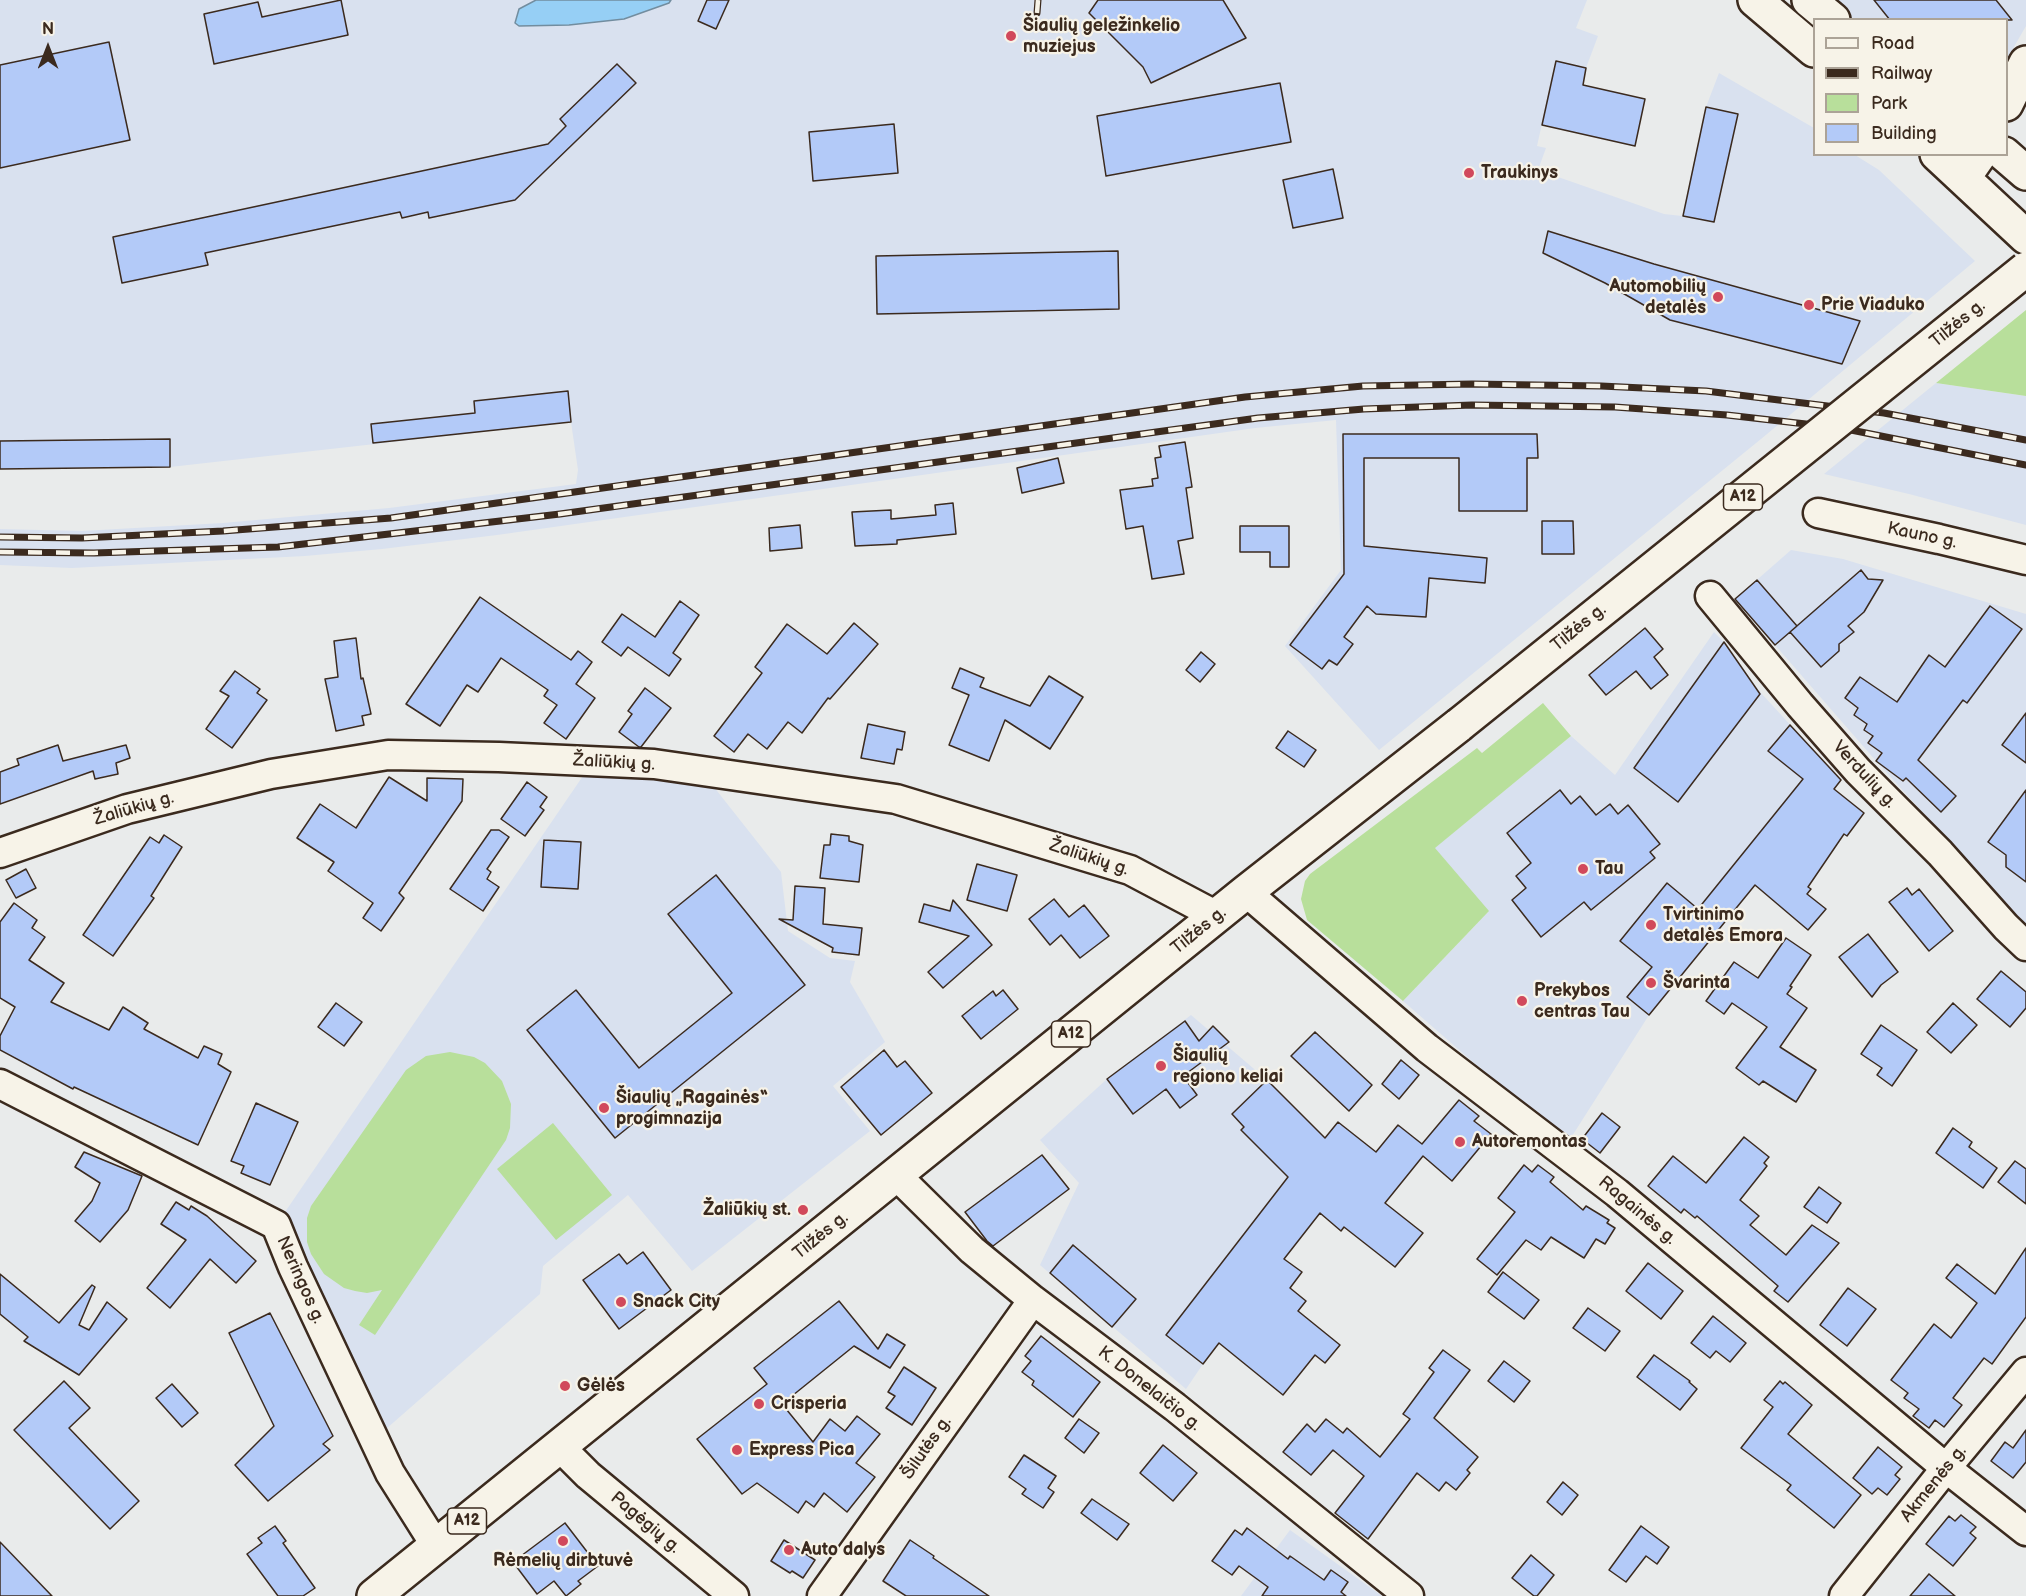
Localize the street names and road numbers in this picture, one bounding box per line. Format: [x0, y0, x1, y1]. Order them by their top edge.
street label: Tilžės g. [1926, 295, 1990, 353]
road number: A12 [1724, 484, 1762, 510]
street label: Kauno g. [1885, 518, 1959, 554]
street label: Tilžės g. [1547, 599, 1611, 657]
street label: Verdulių g. [1827, 737, 1901, 813]
street label: Žaliūkių g. [572, 750, 656, 776]
street label: Žaliūkių g. [92, 787, 176, 831]
street label: Žaliūkių g. [1047, 835, 1131, 881]
street label: Tilžės g. [1167, 902, 1231, 960]
road number: A12 [1052, 1021, 1090, 1047]
street label: Ragainės g. [1594, 1172, 1680, 1250]
street label: Tilžės g. [789, 1207, 853, 1265]
street label: Neringos g. [271, 1233, 329, 1327]
street label: K. Donelaičio g. [1093, 1342, 1205, 1436]
street label: Šilutės g. [897, 1412, 957, 1484]
street label: Akmenės g. [1896, 1441, 1972, 1527]
street label: Pagėgių g. [606, 1487, 684, 1559]
road number: A12 [448, 1508, 486, 1534]

